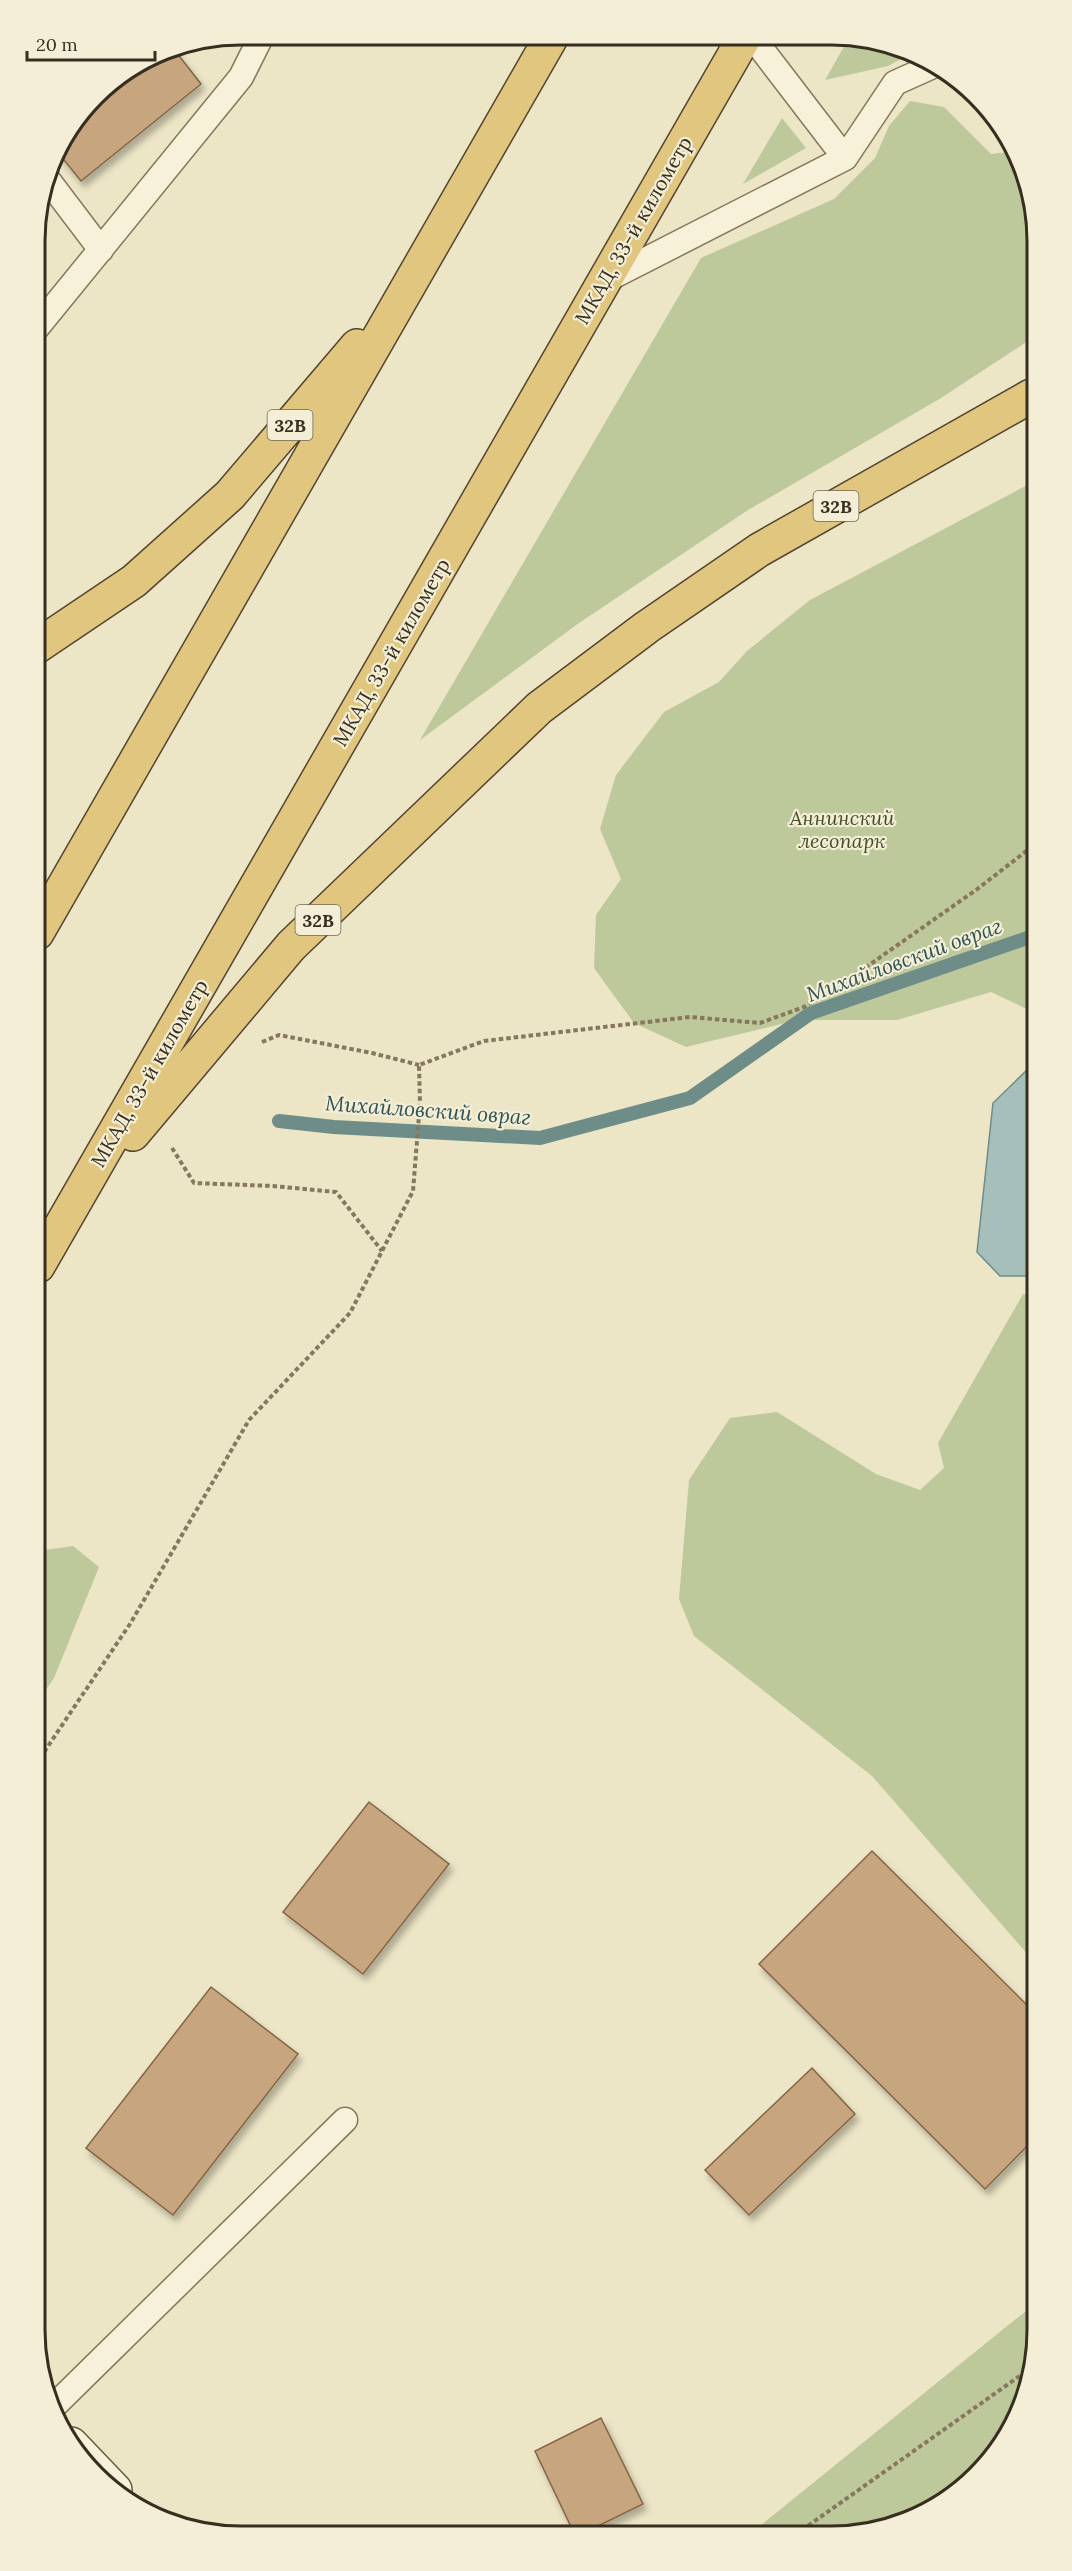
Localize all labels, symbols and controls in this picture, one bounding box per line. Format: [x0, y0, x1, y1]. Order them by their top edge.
scale bar [27, 24, 154, 62]
text: 20 m [36, 33, 78, 56]
street label: МКАД, 33-й километр [569, 132, 697, 328]
road number: 32B [268, 410, 312, 440]
road number: 32B [814, 491, 858, 521]
street label: МКАД, 33-й километр [327, 554, 455, 750]
park label: Аннинский лесопарк [789, 805, 894, 853]
road number: 32B [296, 905, 340, 935]
water label: Михайловский овраг [803, 912, 1005, 1008]
street label: МКАД, 33-й километр [85, 975, 213, 1171]
water label: Михайловский овраг [324, 1089, 532, 1131]

